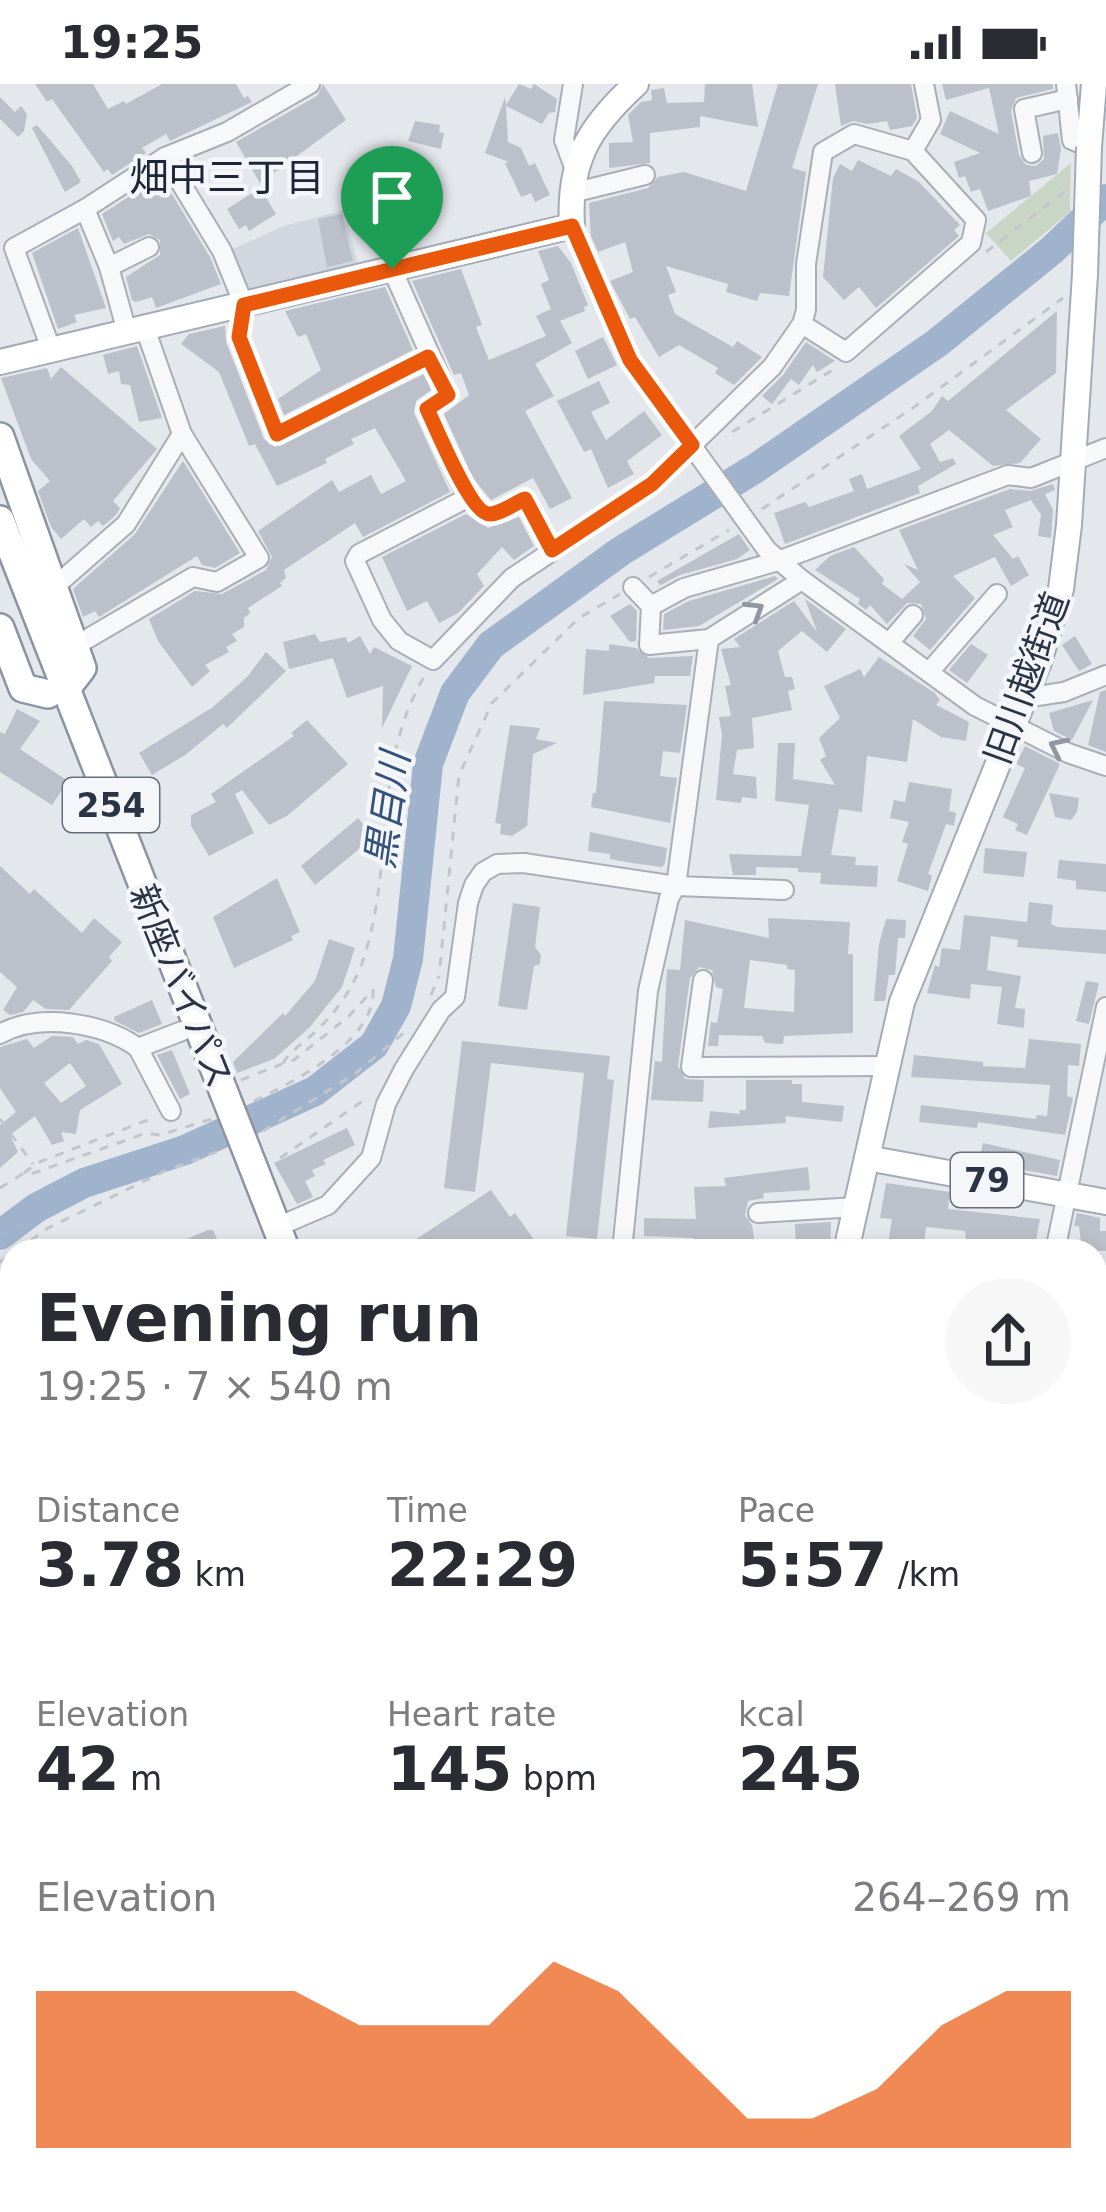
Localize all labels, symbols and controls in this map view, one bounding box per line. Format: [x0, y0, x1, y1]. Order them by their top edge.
text: 19:25 [60, 16, 203, 69]
pin [341, 146, 443, 269]
district label: 畑中三丁目 [129, 155, 325, 200]
icon: arrive [359, 164, 425, 230]
street label: 旧川越街道 [976, 587, 1077, 770]
one-way arrow [742, 602, 764, 624]
one-way arrow [1049, 738, 1070, 761]
water label: 黒目川 [357, 745, 418, 871]
road number: 254 [63, 778, 159, 832]
street label: 新座バイパス [122, 879, 241, 1094]
road number: 79 [951, 1153, 1023, 1207]
button: share [945, 1278, 1071, 1404]
text: Evening run [36, 1280, 482, 1357]
text: 19:25 · 7 × 540 m [36, 1364, 393, 1409]
text: Distance [36, 1491, 180, 1530]
text: Time [387, 1491, 468, 1530]
text: Pace [738, 1491, 815, 1530]
text: 3.78 [36, 1530, 184, 1600]
text: 22:29 [387, 1530, 578, 1600]
text: 5:57 [738, 1530, 887, 1600]
text: km [184, 1555, 246, 1594]
text: /km [887, 1555, 960, 1594]
text: Elevation [36, 1695, 189, 1734]
text: Heart rate [387, 1695, 556, 1734]
text: kcal [738, 1695, 805, 1734]
text: 42 [36, 1734, 120, 1804]
text: 145 [387, 1734, 512, 1804]
text: 245 [738, 1734, 863, 1804]
text: m [120, 1759, 162, 1798]
text: bpm [512, 1759, 597, 1798]
text: Elevation [36, 1875, 217, 1920]
text: 264–269 m [852, 1875, 1071, 1920]

